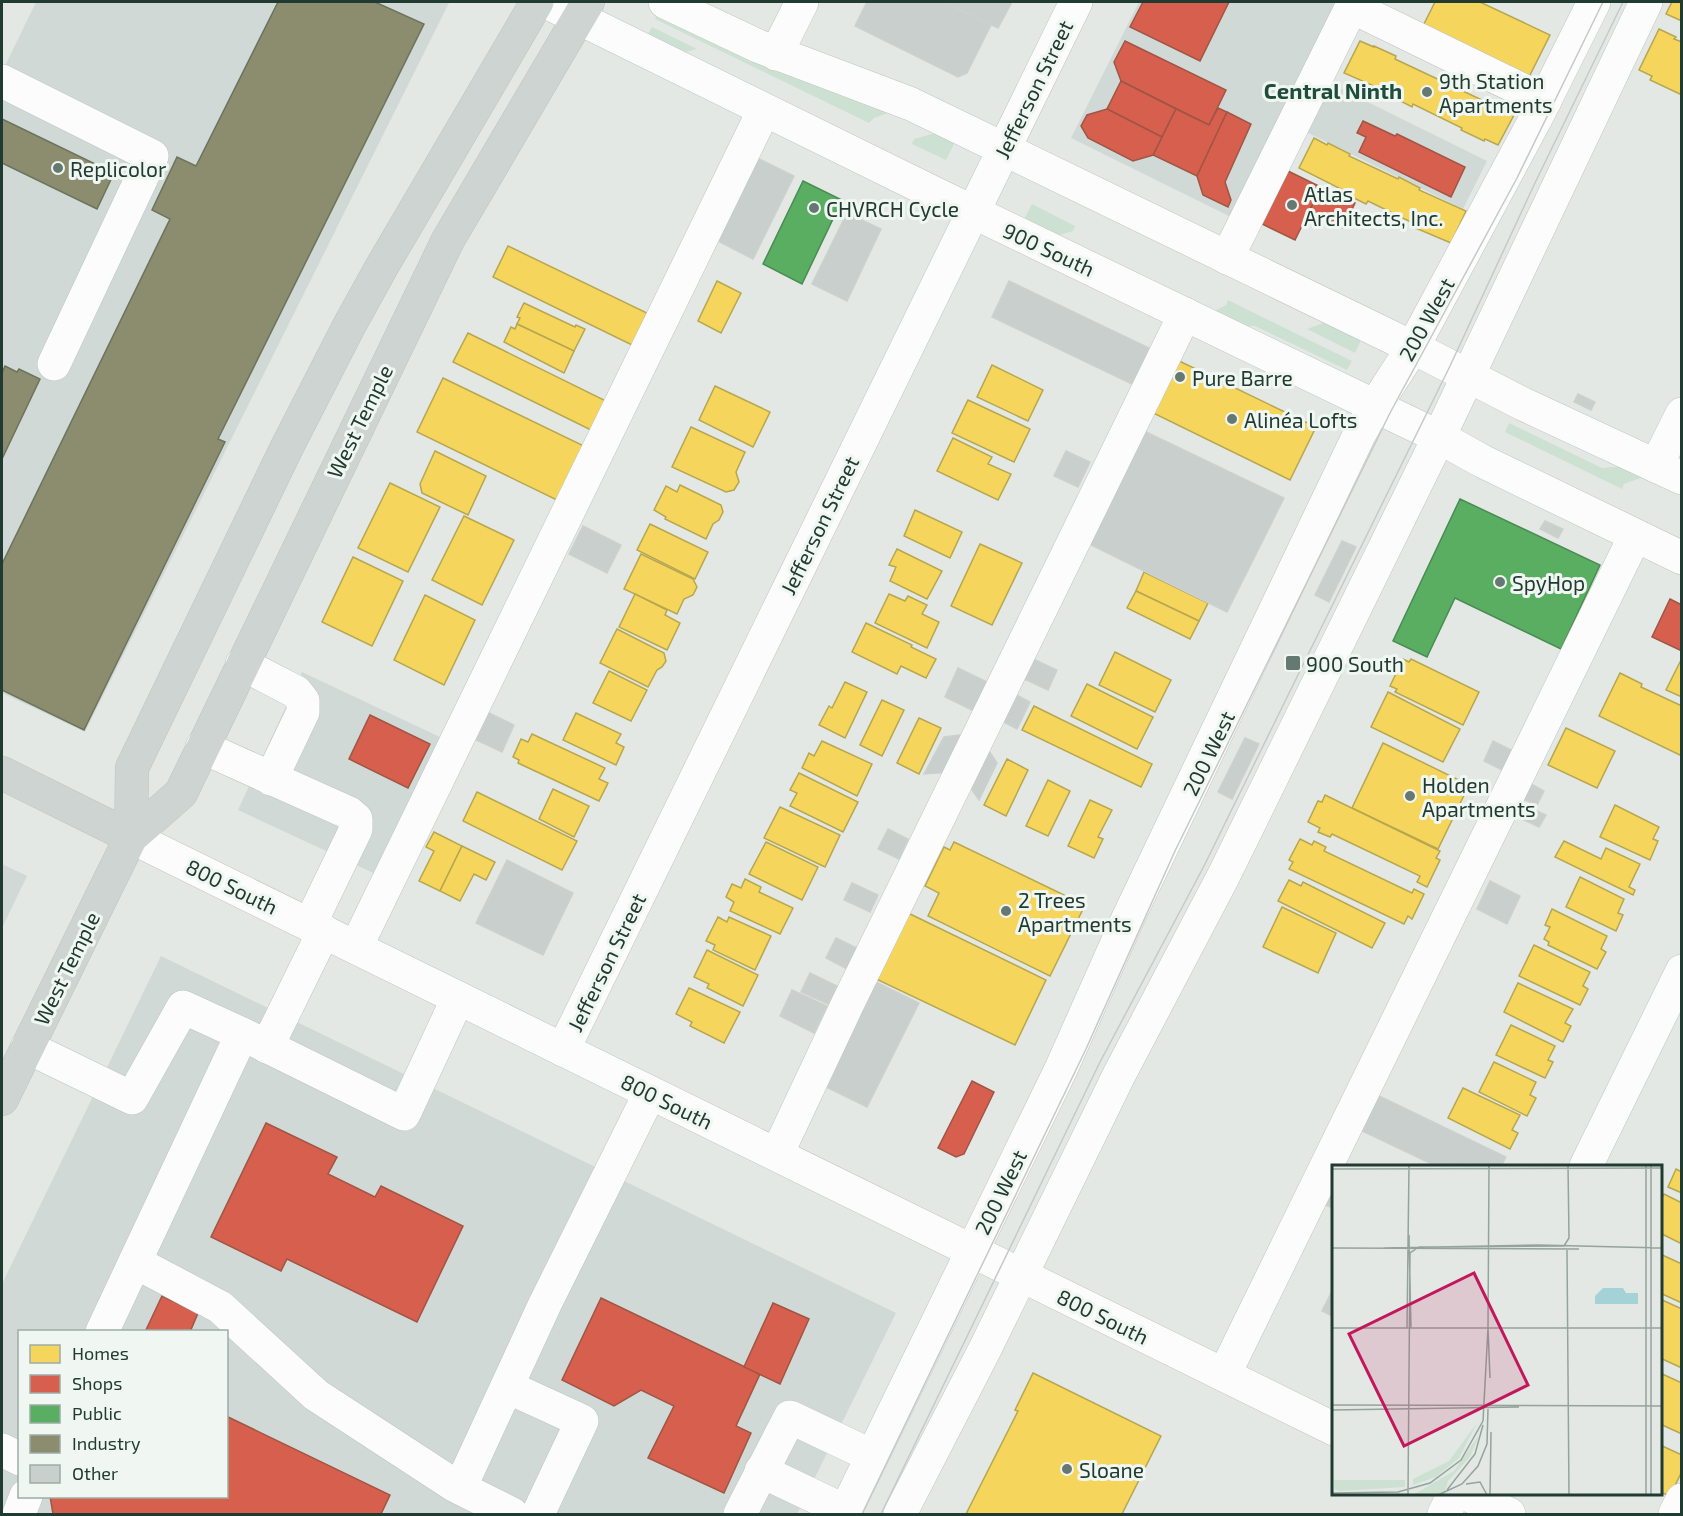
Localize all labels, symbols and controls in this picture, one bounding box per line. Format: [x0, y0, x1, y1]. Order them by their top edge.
street label: Jefferson Street [989, 16, 1077, 162]
place label: 9th Station Apartments [1439, 68, 1553, 117]
district label: Central Ninth [1264, 77, 1402, 103]
marker: 9th Station Apartments [1420, 85, 1434, 99]
place label: Replicolor [70, 156, 167, 181]
marker: Replicolor [51, 161, 65, 175]
place label: Atlas Architects, Inc. [1304, 181, 1443, 230]
place label: CHVRCH Cycle [826, 196, 959, 221]
marker: Atlas Architects, Inc. [1285, 198, 1299, 212]
marker: CHVRCH Cycle [807, 201, 821, 215]
street label: 900 South [999, 217, 1099, 281]
street label: 200 West [1393, 273, 1459, 365]
street label: West Temple [321, 360, 397, 482]
place label: Pure Barre [1192, 365, 1293, 390]
marker: Pure Barre [1173, 370, 1187, 384]
place label: Alinéa Lofts [1244, 407, 1358, 432]
marker: Alinéa Lofts [1225, 412, 1239, 426]
street label: Jefferson Street [775, 452, 863, 598]
place label: SpyHop [1512, 570, 1585, 595]
marker: SpyHop [1493, 575, 1507, 589]
place label: 900 South [1306, 651, 1404, 676]
marker: 900 South [1284, 654, 1302, 672]
street label: 200 West [1177, 707, 1239, 799]
place label: Holden Apartments [1422, 772, 1536, 821]
marker: Holden Apartments [1403, 789, 1417, 803]
street label: 800 South [182, 853, 282, 919]
place label: 2 Trees Apartments [1018, 887, 1132, 936]
street label: Jefferson Street [562, 889, 650, 1035]
marker: 2 Trees Apartments [999, 904, 1013, 918]
street label: West Temple [28, 907, 104, 1029]
street label: 800 South [617, 1068, 717, 1134]
street label: 200 West [969, 1146, 1031, 1238]
inset map [1332, 1165, 1662, 1495]
street label: 800 South [1053, 1283, 1153, 1349]
legend [18, 1330, 228, 1498]
text: Homes [72, 1342, 129, 1364]
text: Shops [72, 1372, 122, 1394]
text: Public [72, 1402, 122, 1424]
text: Industry [72, 1432, 141, 1454]
place label: Sloane [1079, 1457, 1144, 1482]
text: Other [72, 1462, 118, 1484]
marker: Sloane [1060, 1462, 1074, 1476]

